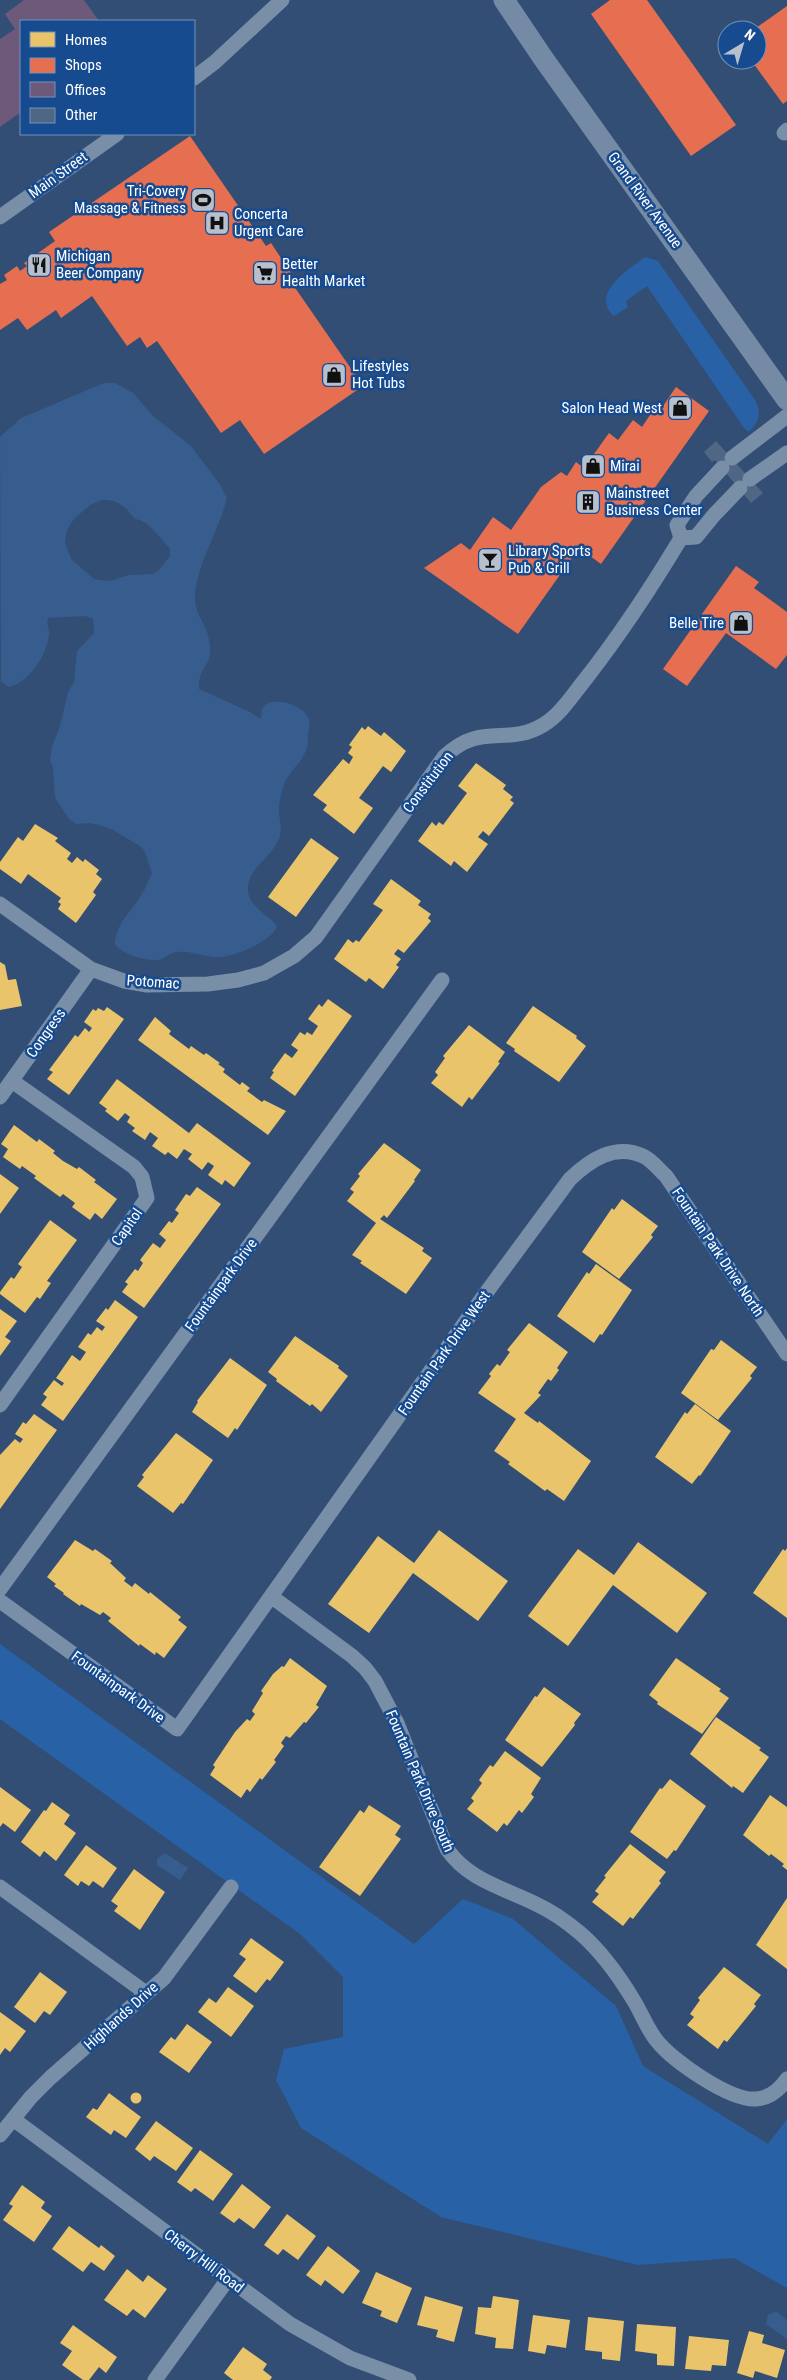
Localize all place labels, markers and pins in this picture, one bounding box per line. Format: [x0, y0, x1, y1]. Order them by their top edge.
place label: Tri-Covery Massage & Fitness [74, 182, 186, 217]
sports icon: Tri-Covery Massage & Fitness [190, 187, 216, 213]
place label: Concerta Urgent Care [234, 205, 304, 240]
hospital icon: Concerta Urgent Care [204, 210, 230, 236]
place label: Michigan Beer Company [56, 247, 142, 282]
restaurant icon: Michigan Beer Company [26, 252, 52, 278]
place label: Better Health Market [282, 255, 365, 290]
supermarket icon: Better Health Market [252, 260, 278, 286]
place label: Lifestyles Hot Tubs [352, 357, 409, 392]
shop icon: Lifestyles Hot Tubs [321, 362, 347, 388]
shop icon: Salon Head West [667, 395, 693, 421]
place label: Salon Head West [561, 399, 662, 417]
shop icon: Mirai [580, 453, 606, 479]
place label: Mirai [610, 457, 640, 475]
place label: Mainstreet Business Center [606, 484, 702, 519]
building icon: Mainstreet Business Center [575, 489, 601, 515]
place label: Library Sports Pub & Grill [508, 542, 591, 577]
bar icon: Library Sports Pub & Grill [477, 547, 503, 573]
shop icon: Belle Tire [728, 610, 754, 636]
place label: Belle Tire [669, 614, 724, 632]

